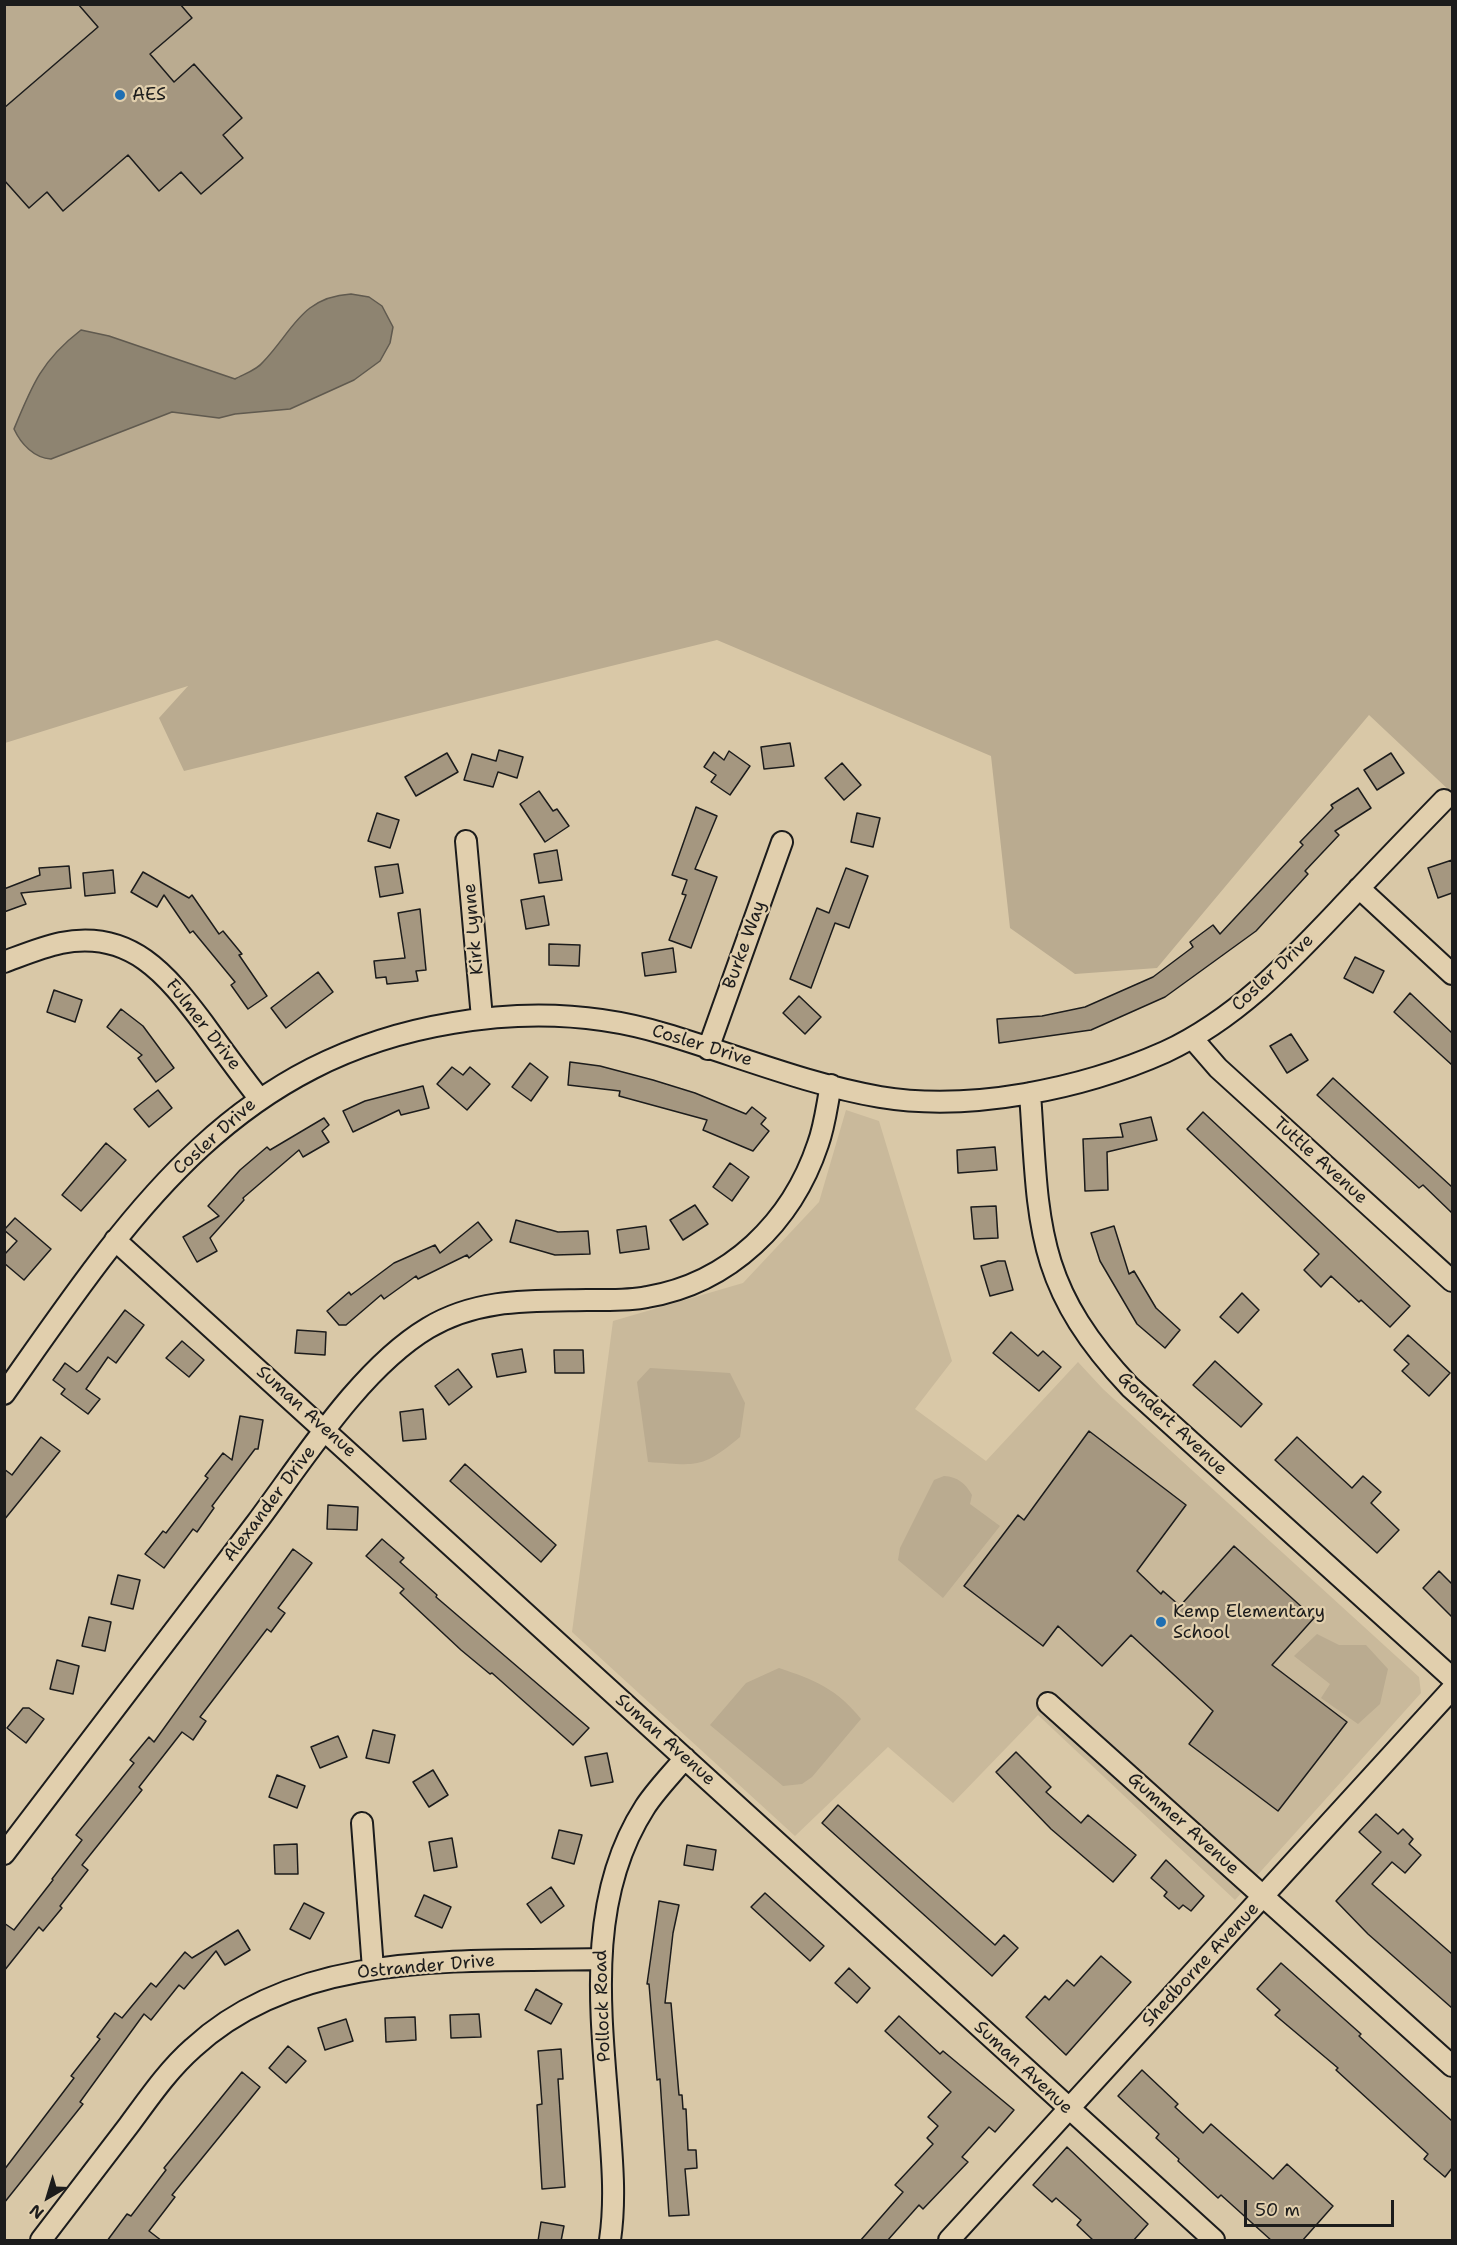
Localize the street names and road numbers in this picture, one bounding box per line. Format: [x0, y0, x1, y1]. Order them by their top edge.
street label: Kirk Lynne [459, 882, 489, 976]
street label: Burke Way [719, 898, 771, 992]
street label: Cosler Drive [1228, 930, 1318, 1016]
street label: Fulmer Drive [161, 975, 245, 1075]
street label: Cosler Drive [649, 1020, 755, 1072]
street label: Cosler Drive [169, 1094, 261, 1180]
street label: Tuttle Avenue [1268, 1113, 1372, 1209]
street label: Suman Avenue [252, 1361, 360, 1463]
street label: Gondert Avenue [1113, 1368, 1231, 1480]
street label: Alexander Drive [219, 1442, 321, 1566]
street label: Suman Avenue [611, 1689, 719, 1791]
street label: Gummer Avenue [1123, 1768, 1243, 1880]
street label: Shedborne Avenue [1138, 1898, 1264, 2032]
street label: Pollock Road [590, 1949, 616, 2063]
street label: Ostrander Drive [356, 1950, 496, 1984]
street label: Suman Avenue [969, 2017, 1077, 2119]

